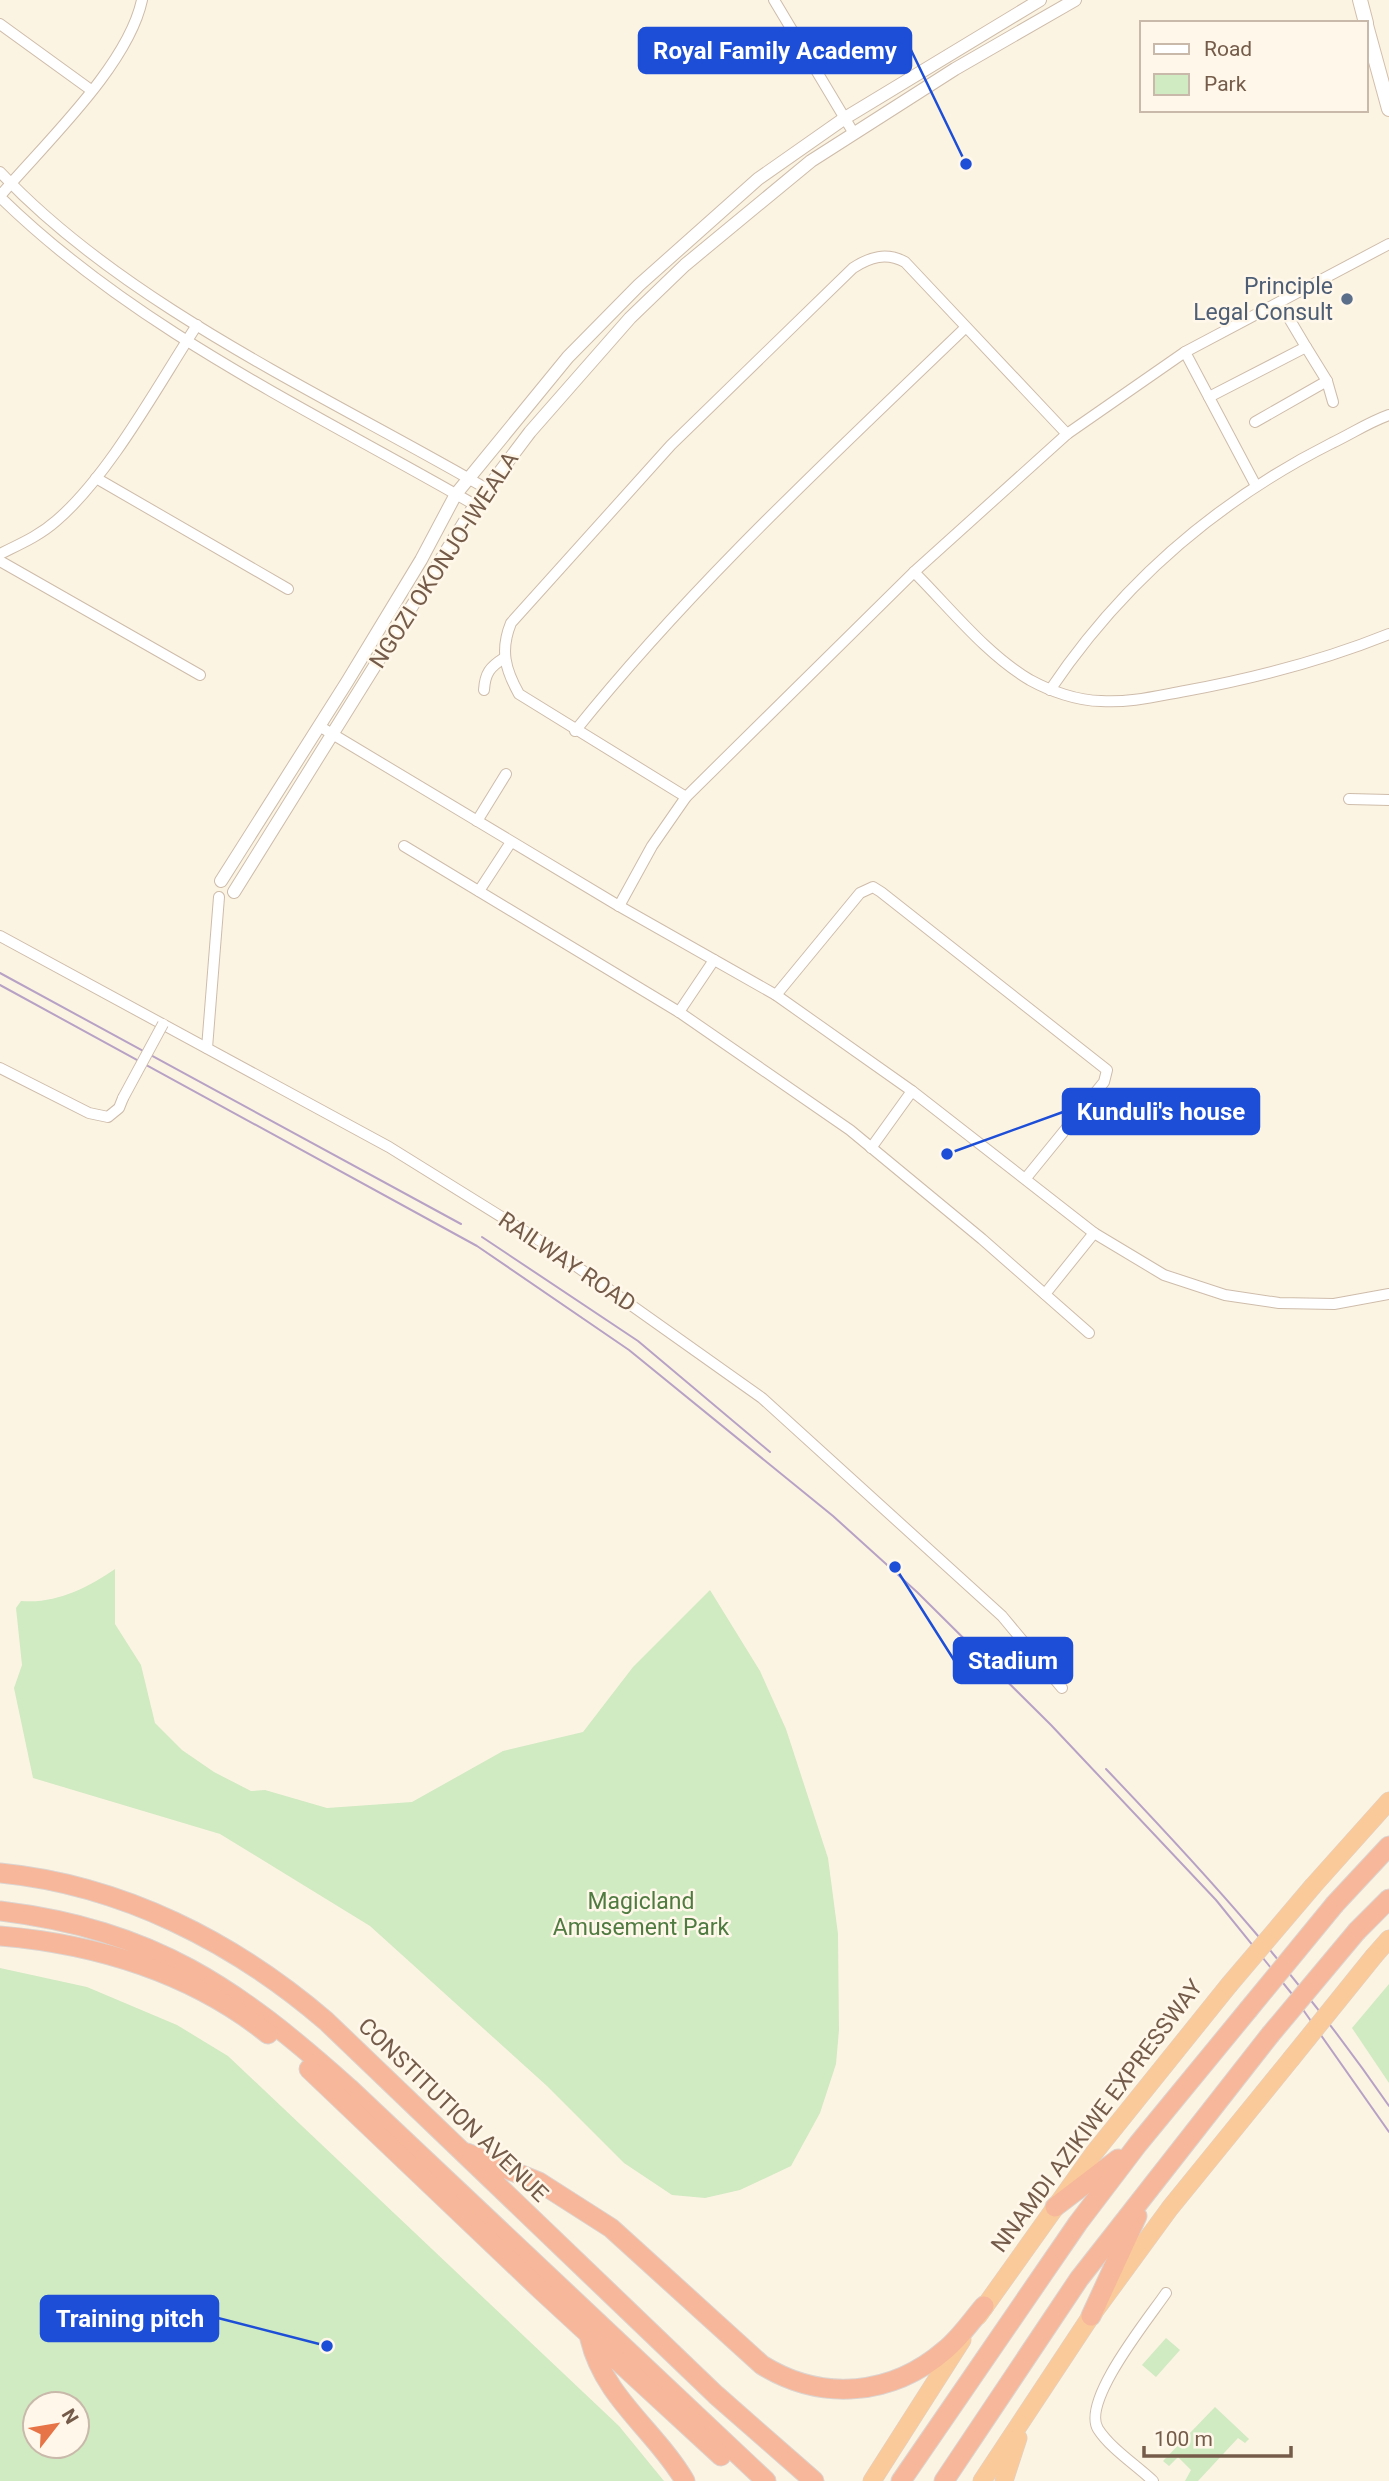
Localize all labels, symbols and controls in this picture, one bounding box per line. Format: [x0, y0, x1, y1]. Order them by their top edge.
legend [1140, 21, 1368, 112]
callout: Royal Family Academy [639, 28, 911, 73]
text: Royal Family Academy [653, 37, 898, 65]
text: Road [1204, 37, 1252, 61]
text: Park [1204, 72, 1247, 96]
place label: Principle Legal Consult [1193, 273, 1333, 326]
marker: Principle Legal Consult [1339, 291, 1355, 307]
street label: NGOZI OKONJO-IWEALA [364, 447, 524, 673]
callout: Kunduli's house [1063, 1089, 1259, 1134]
text: Kunduli's house [1077, 1098, 1245, 1126]
street label: RAILWAY ROAD [493, 1206, 641, 1318]
callout: Stadium [954, 1638, 1072, 1683]
text: Stadium [968, 1647, 1058, 1675]
park label: Magicland Amusement Park [553, 1888, 730, 1941]
street label: NNAMDI AZIKIWE EXPRESSWAY [986, 1974, 1208, 2258]
street label: CONSTITUTION AVENUE [353, 2012, 553, 2208]
callout: Training pitch [41, 2296, 218, 2341]
text: Training pitch [56, 2305, 204, 2333]
north arrow [21, 2390, 91, 2460]
text: N [57, 2405, 83, 2428]
scale bar [1144, 2414, 1291, 2458]
text: 100 m [1154, 2427, 1213, 2451]

